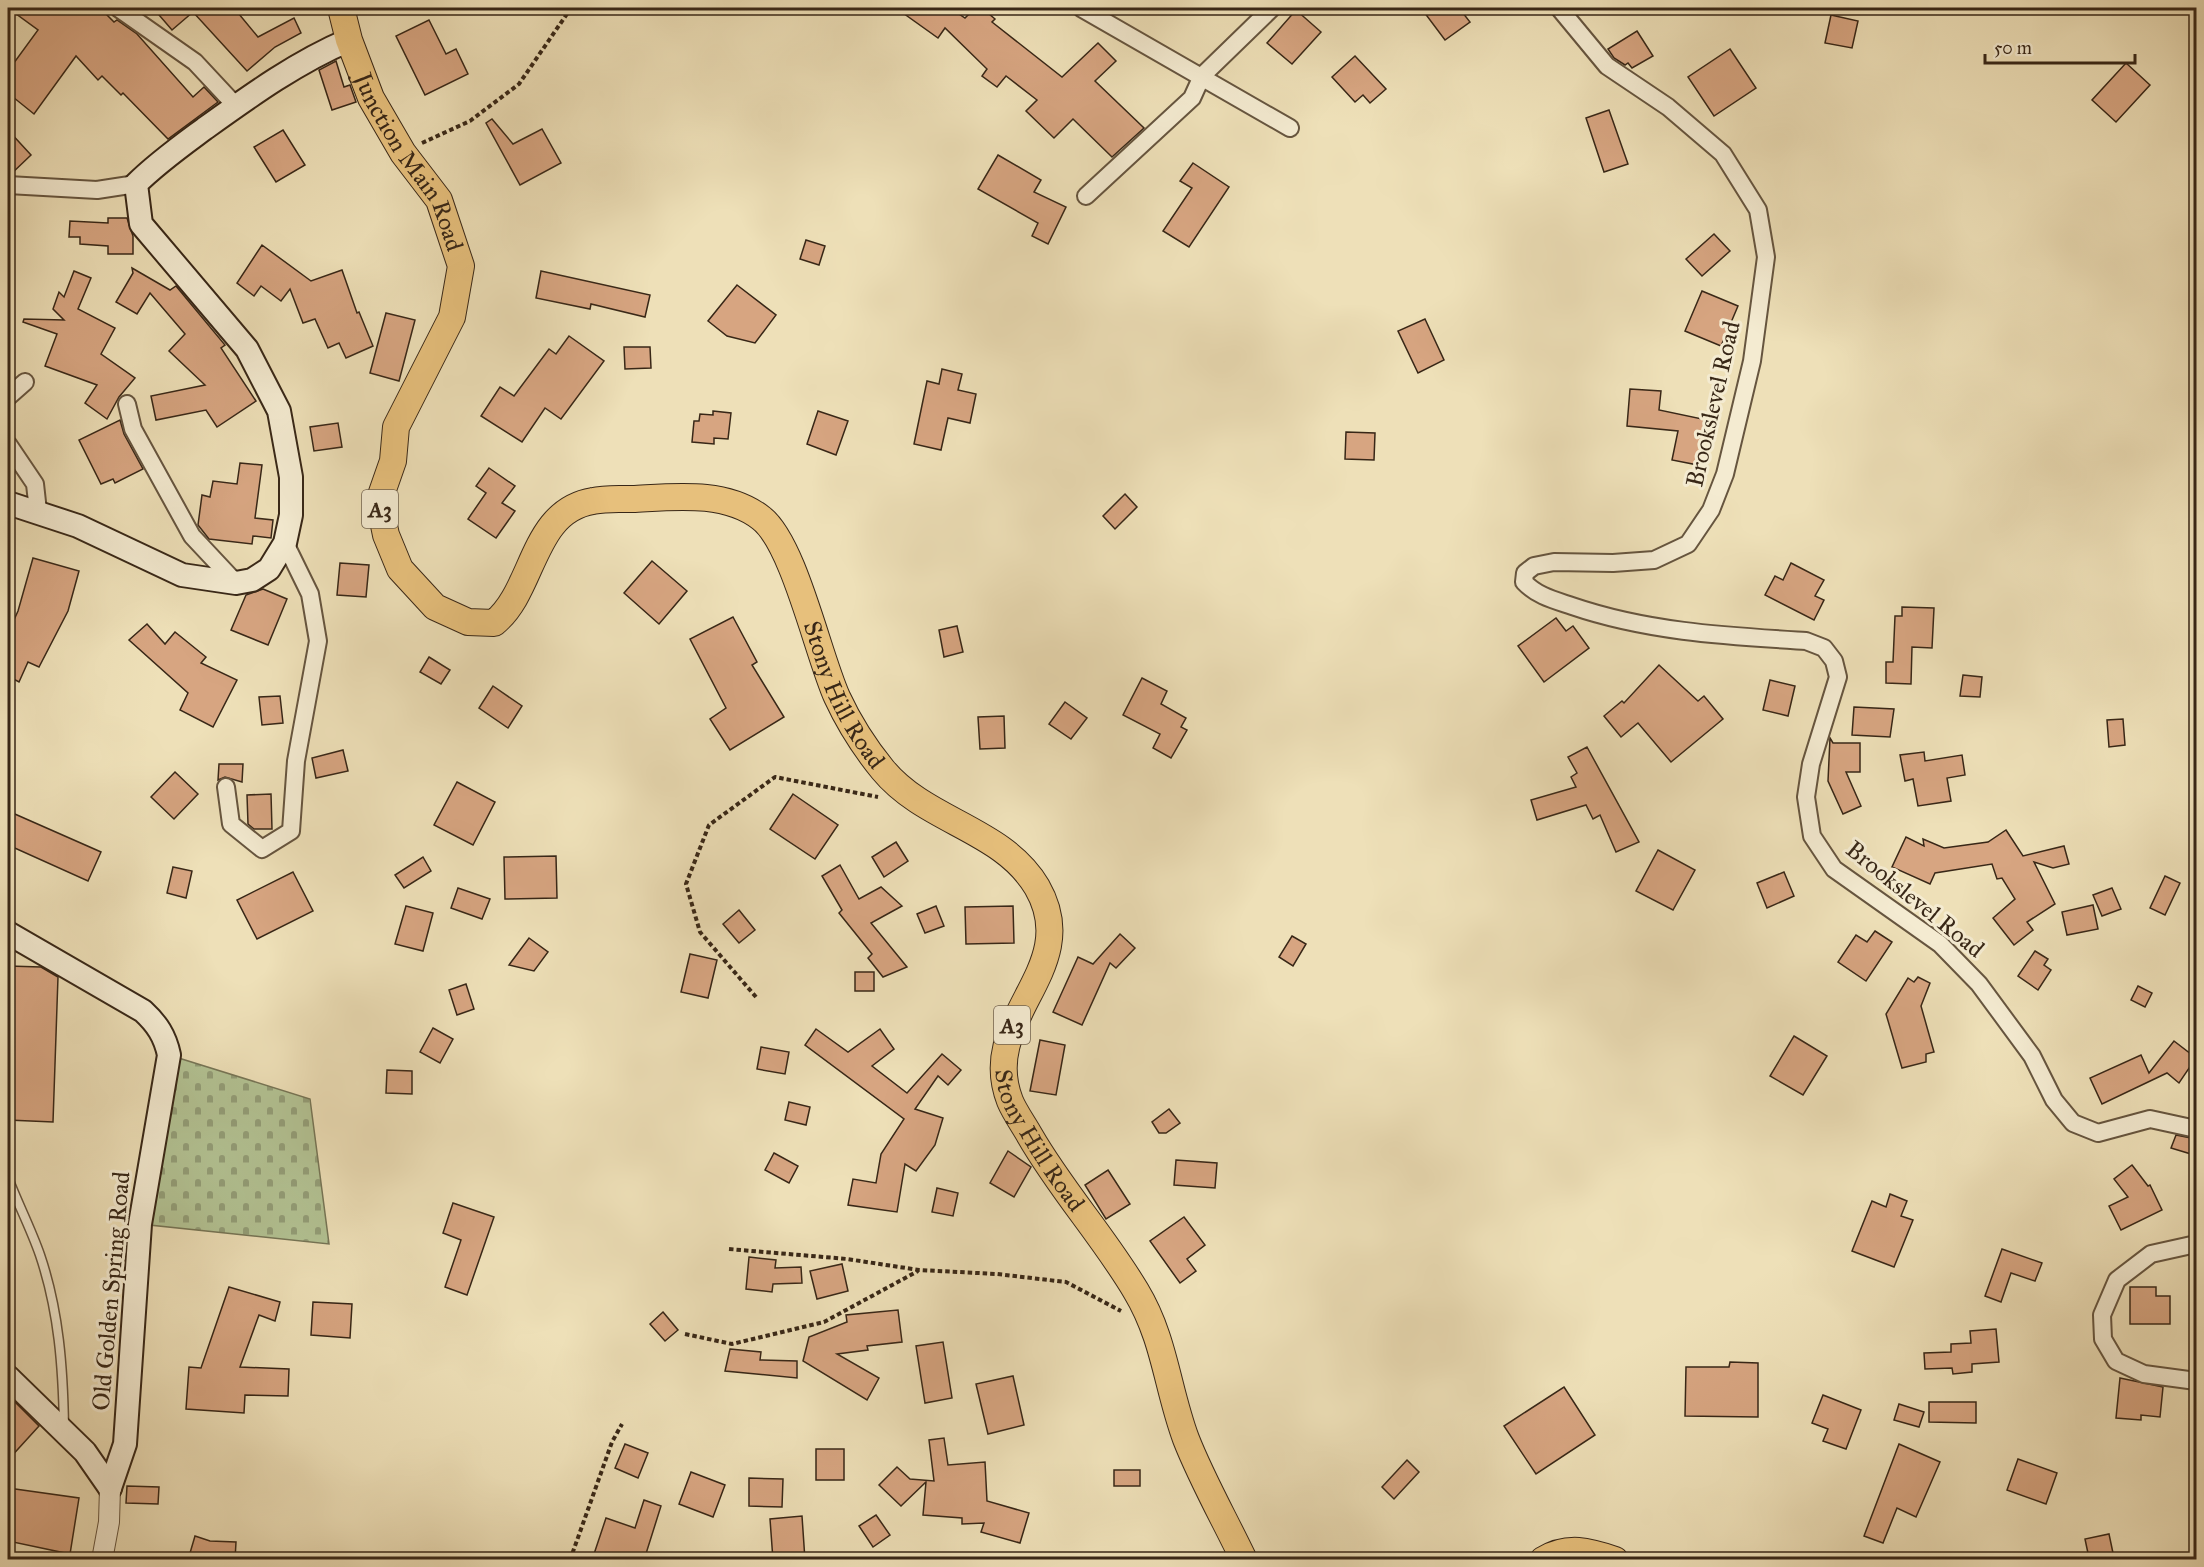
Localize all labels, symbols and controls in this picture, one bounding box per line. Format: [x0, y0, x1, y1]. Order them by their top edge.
scale bar [1985, 27, 2135, 65]
text: 50 m [1994, 37, 2032, 59]
street label: Junction Main Road [347, 66, 470, 255]
street label: Brookslevel Road [1679, 318, 1747, 490]
road number: A3 [362, 490, 398, 528]
street label: Stony Hill Road [797, 617, 891, 775]
street label: Brookslevel Road [1840, 834, 1990, 964]
road number: A3 [994, 1006, 1030, 1044]
street label: Stony Hill Road [988, 1068, 1091, 1217]
street label: Old Golden Spring Road [86, 1170, 136, 1412]

